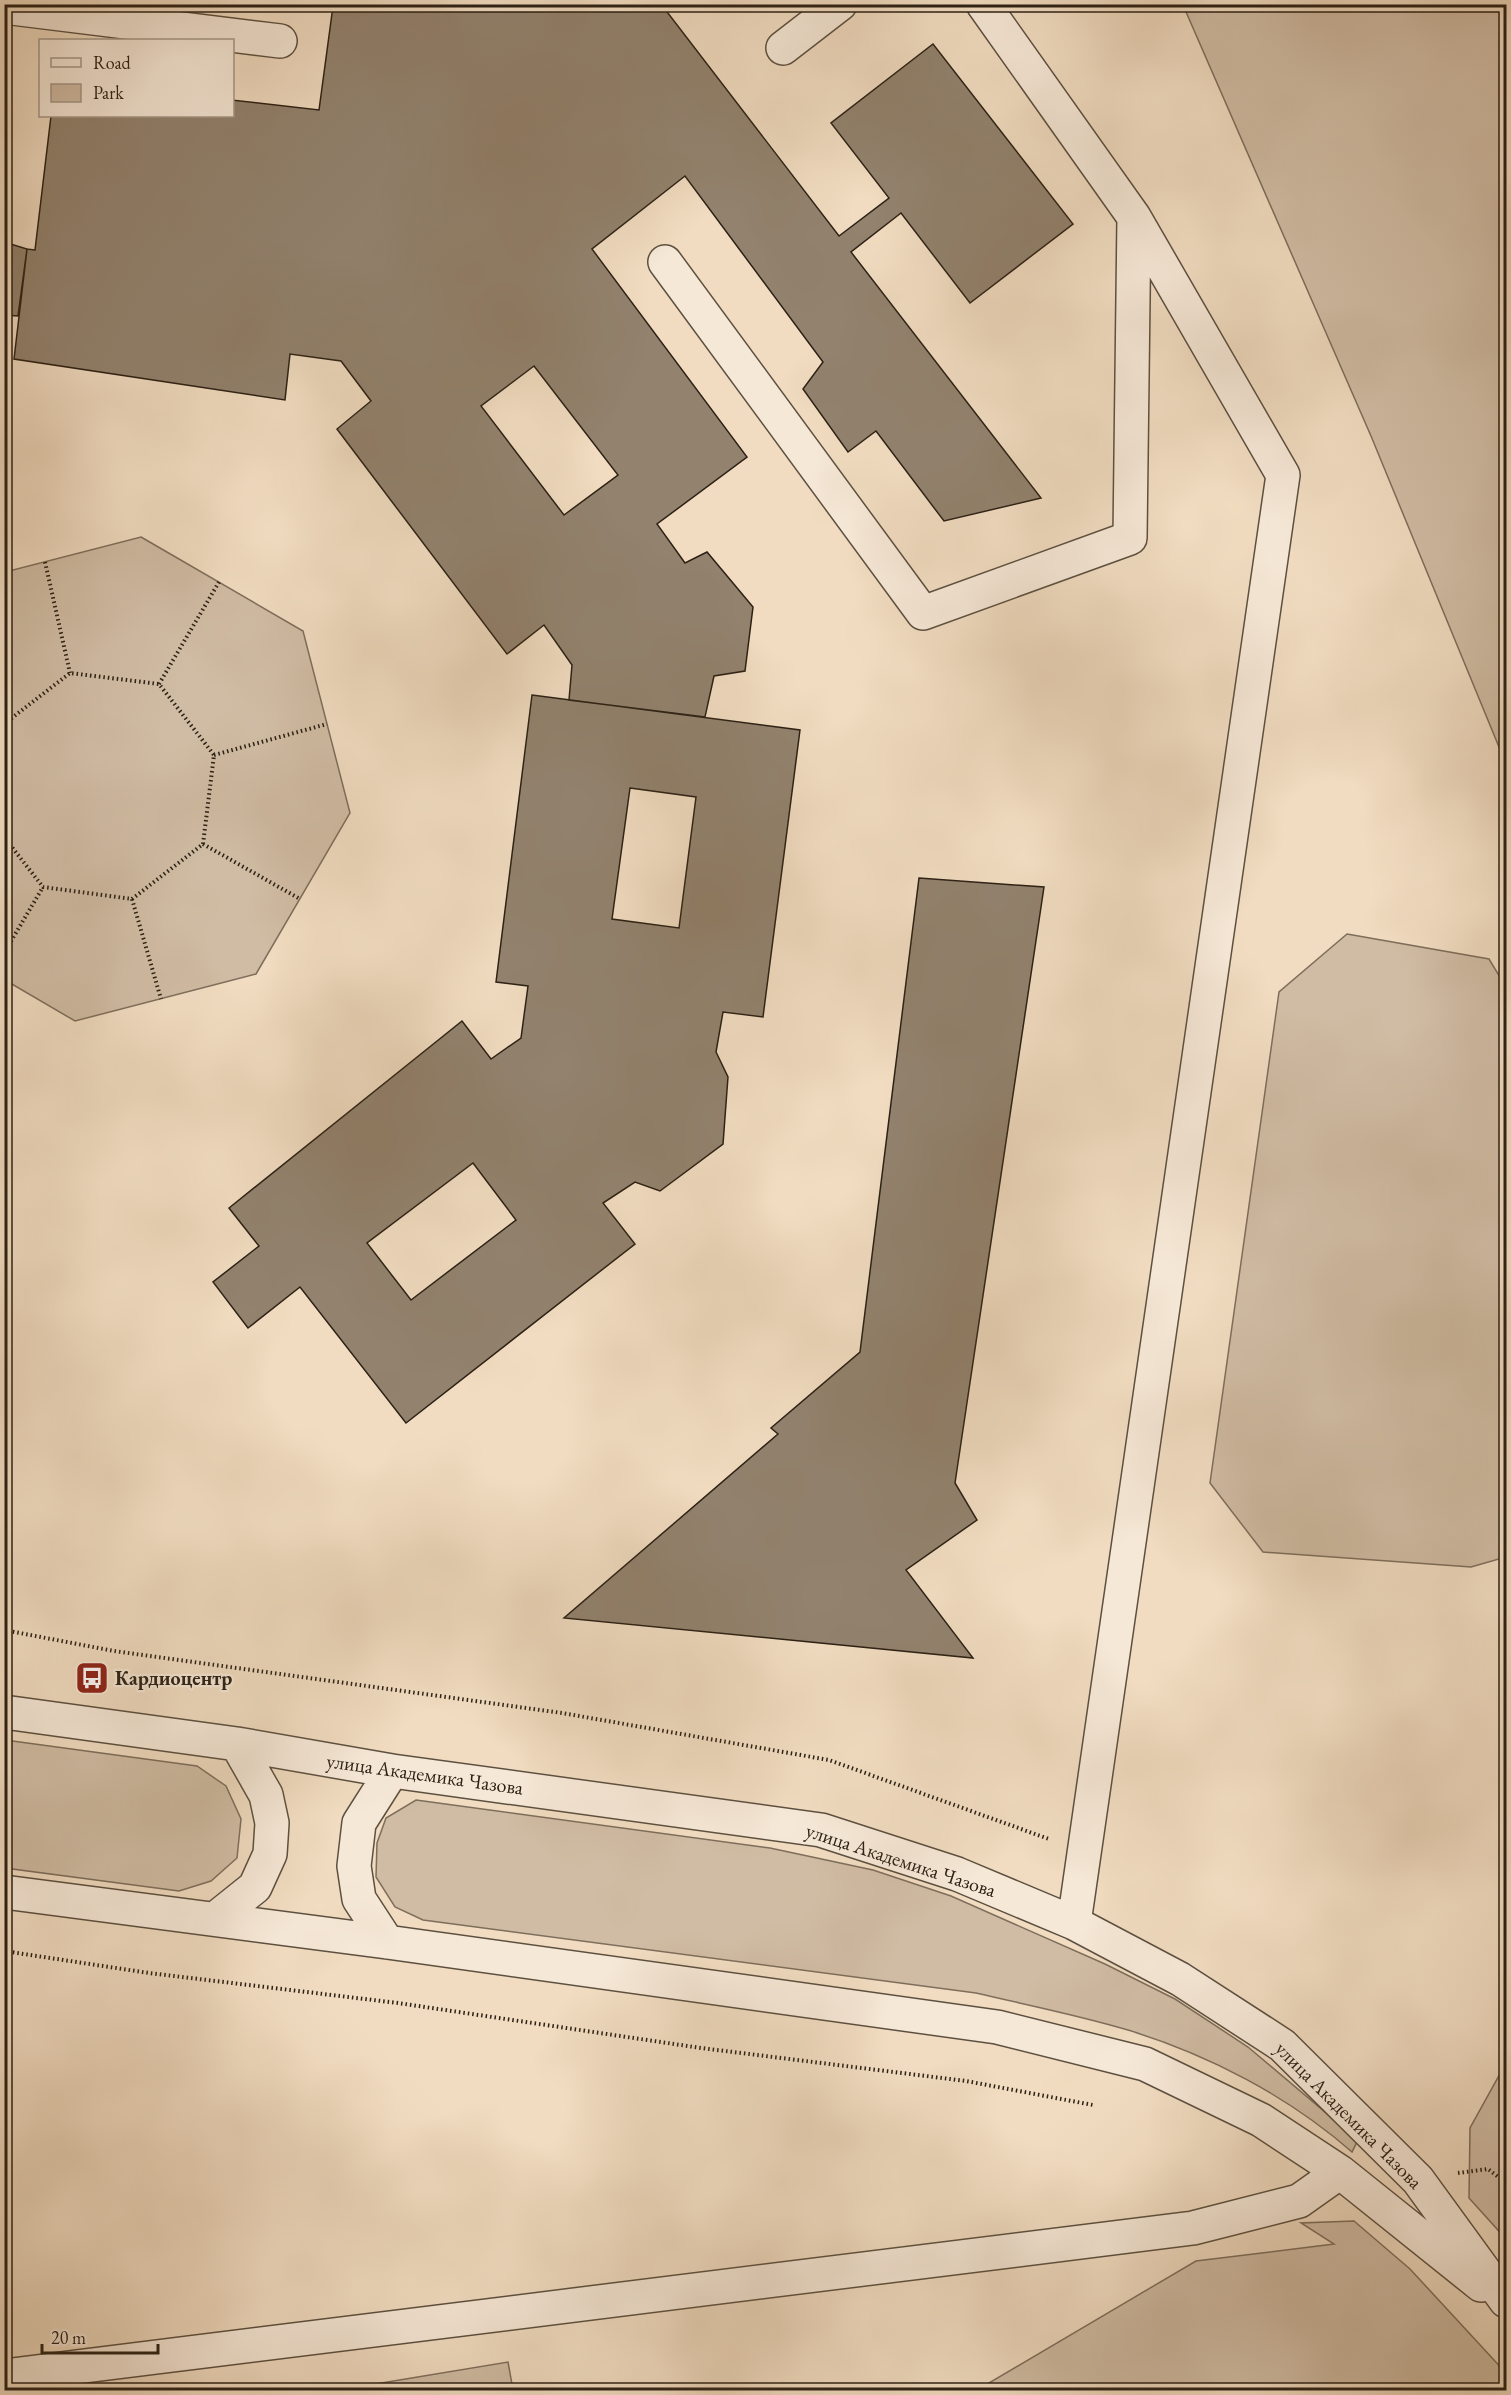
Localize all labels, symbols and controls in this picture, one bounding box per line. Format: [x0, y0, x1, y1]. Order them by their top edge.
legend [39, 39, 234, 117]
text: Road [93, 51, 132, 74]
text: Park [93, 81, 124, 104]
bus stop icon: Кардиоцентр [74, 1660, 110, 1696]
place label: Кардиоцентр [115, 1665, 232, 1691]
street label: улица Академика Чазова [325, 1747, 525, 1801]
street label: улица Академика Чазова [803, 1817, 999, 1903]
street label: улица Академика Чазова [1270, 2036, 1428, 2194]
scale bar [42, 2317, 158, 2355]
text: 20 m [51, 2326, 86, 2349]

